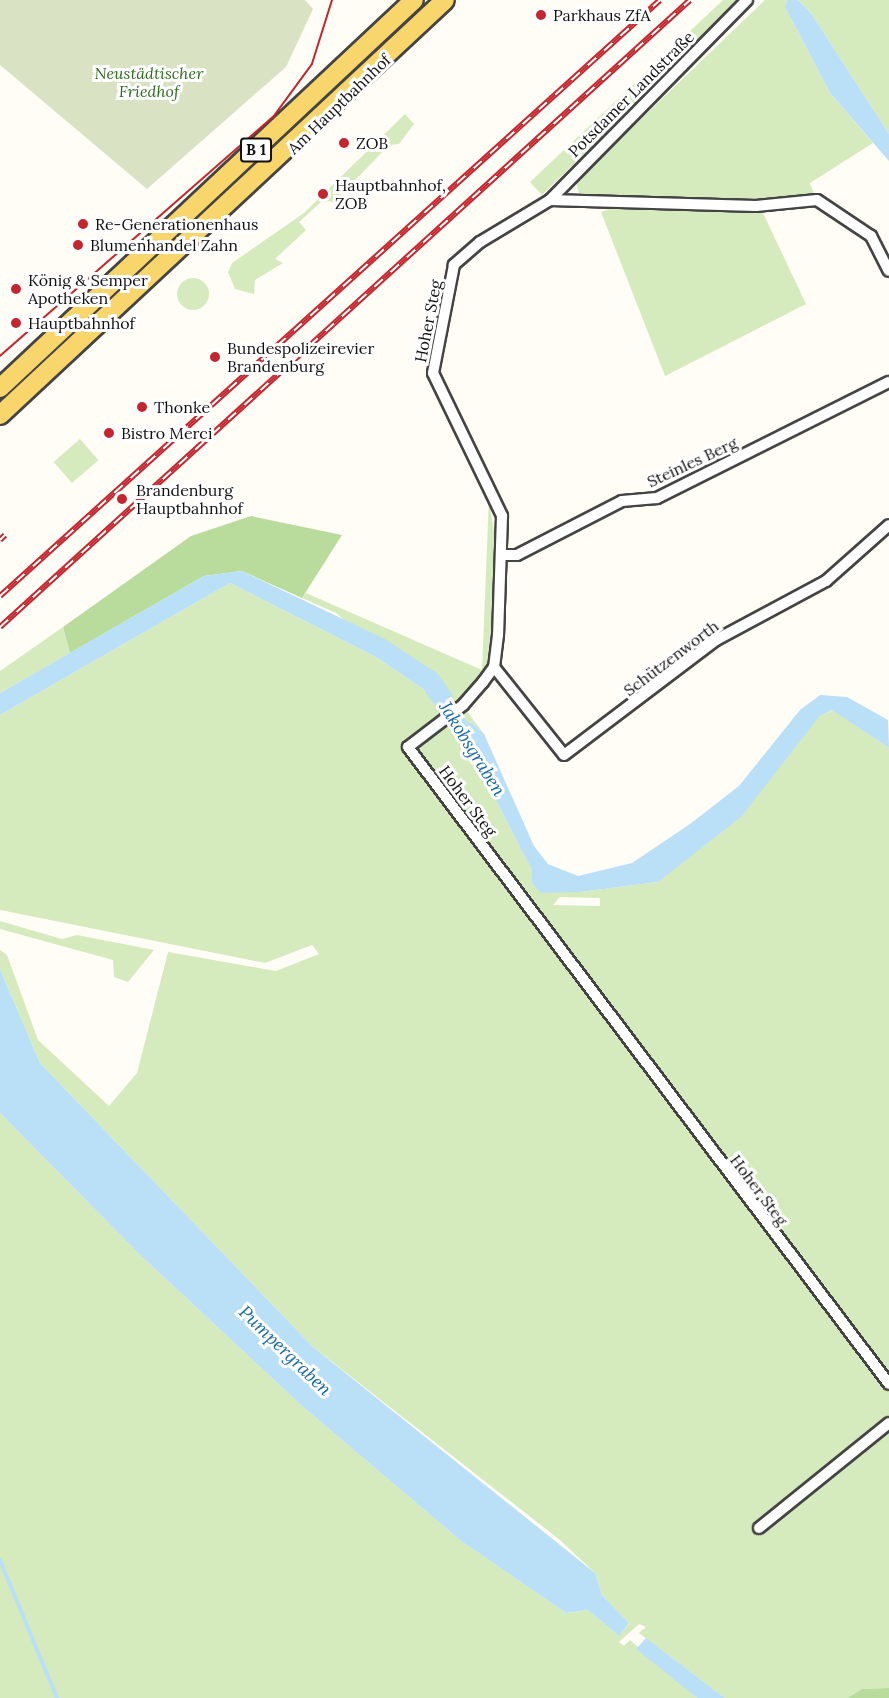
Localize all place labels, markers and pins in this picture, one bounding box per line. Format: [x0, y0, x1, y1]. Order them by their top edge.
place label: Parkhaus ZfA [553, 5, 650, 25]
marker: Parkhaus ZfA [534, 8, 548, 22]
place label: ZOB [356, 133, 388, 153]
marker: ZOB [337, 136, 351, 150]
place label: Hauptbahnhof, ZOB [335, 175, 446, 213]
marker: Hauptbahnhof, ZOB [316, 187, 330, 201]
place label: Re-Generationenhaus [95, 214, 258, 234]
marker: Re-Generationenhaus [76, 217, 90, 231]
place label: Blumenhandel Zahn [90, 235, 238, 255]
marker: Blumenhandel Zahn [71, 238, 85, 252]
place label: König & Semper Apotheken [28, 270, 148, 308]
marker: König & Semper Apotheken [9, 282, 23, 296]
place label: Hauptbahnhof [28, 313, 135, 333]
marker: Hauptbahnhof [9, 316, 23, 330]
place label: Bundespolizeirevier Brandenburg [227, 338, 374, 376]
marker: Bundespolizeirevier Brandenburg [208, 350, 222, 364]
place label: Thonke [154, 397, 210, 417]
marker: Thonke [135, 400, 149, 414]
place label: Bistro Merci [121, 423, 212, 443]
marker: Bistro Merci [102, 426, 116, 440]
place label: Brandenburg Hauptbahnhof [136, 480, 243, 518]
marker: Brandenburg Hauptbahnhof [113, 490, 131, 508]

